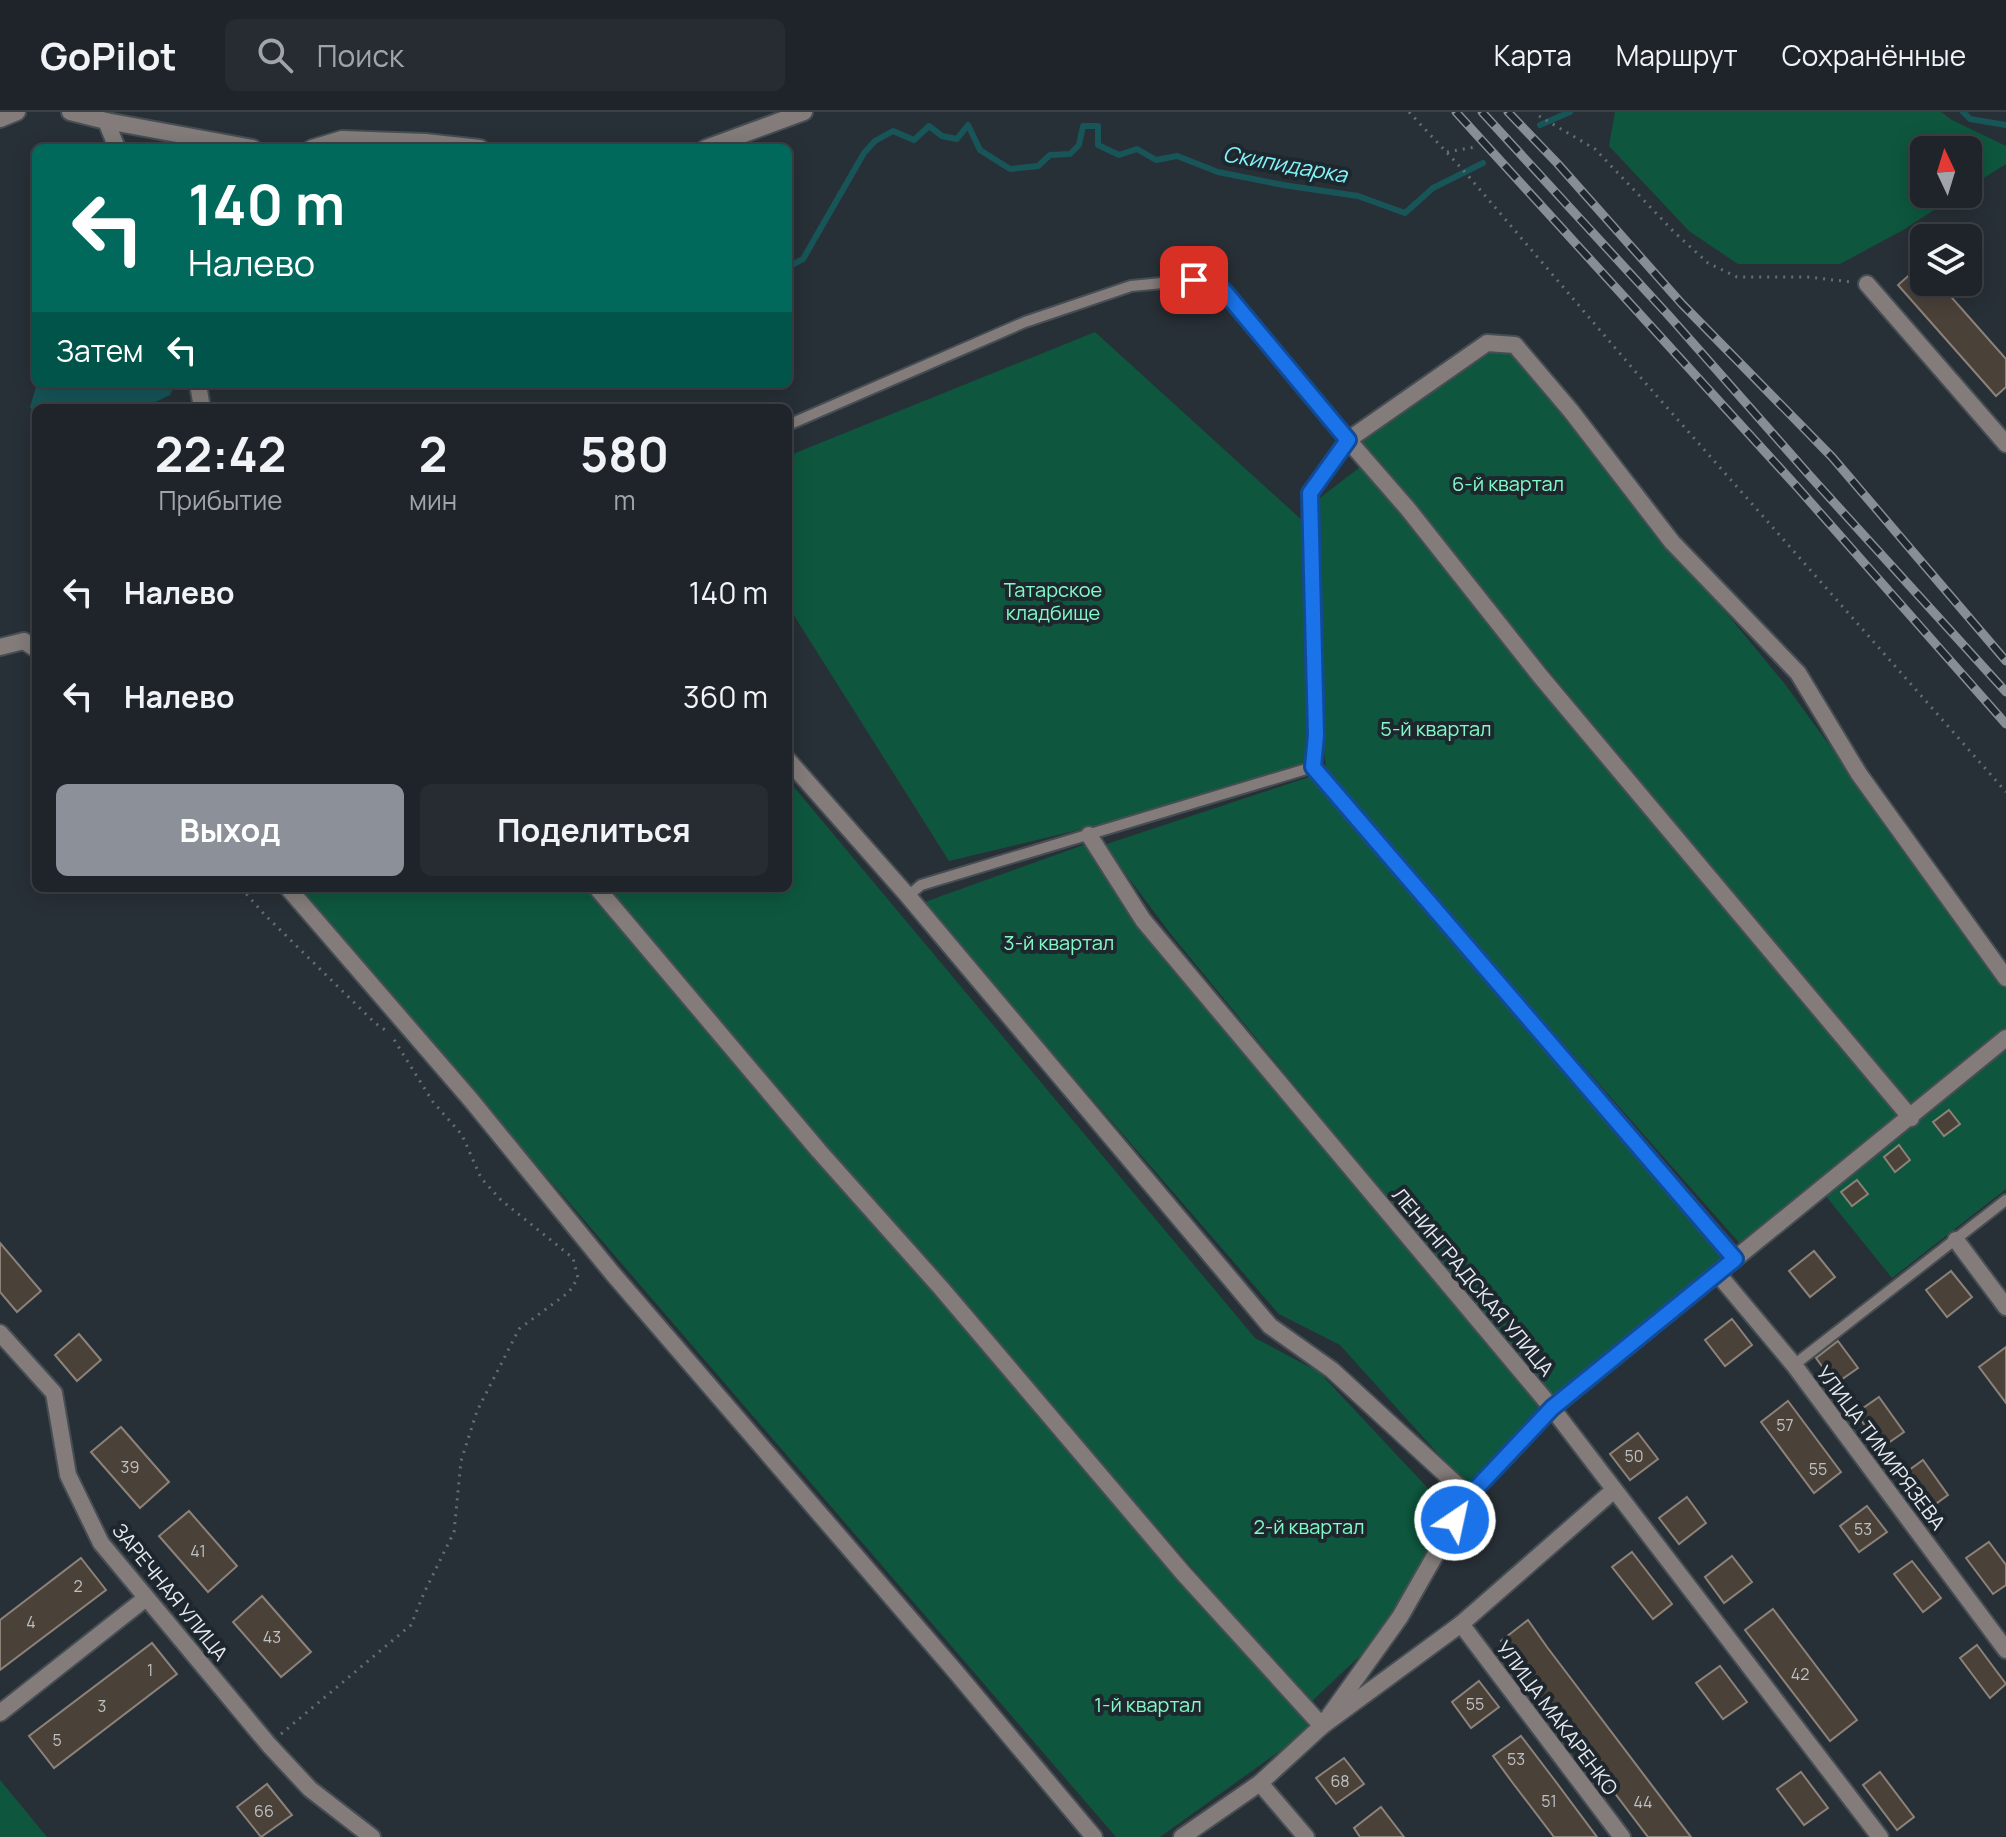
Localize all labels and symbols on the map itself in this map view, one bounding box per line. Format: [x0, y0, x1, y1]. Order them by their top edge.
north arrow [1910, 136, 1982, 208]
water label: Скипидарка [1220, 138, 1351, 190]
pin [1160, 246, 1228, 314]
park label: 6-й квартал [1452, 470, 1564, 497]
park label: Татарское кладбище [1004, 576, 1102, 626]
park label: 5-й квартал [1380, 715, 1492, 742]
park label: 3-й квартал [1004, 929, 1114, 956]
street label: ЛЕНИНГРАДСКАЯ УЛИЦА [1387, 1182, 1560, 1382]
street label: УЛИЦА ТИМИРЯЗЕВА [1811, 1360, 1952, 1535]
house number: 57 [1776, 1414, 1794, 1436]
house number: 50 [1625, 1445, 1644, 1467]
house number: 39 [121, 1456, 139, 1478]
house number: 55 [1809, 1458, 1827, 1480]
position arrow [1413, 1478, 1497, 1562]
park label: 2-й квартал [1253, 1513, 1365, 1540]
street label: ЗАРЕЧНАЯ УЛИЦА [106, 1517, 234, 1666]
house number: 53 [1854, 1518, 1872, 1540]
house number: 41 [190, 1540, 206, 1562]
house number: 2 [73, 1575, 83, 1597]
house number: 4 [26, 1611, 36, 1633]
house number: 43 [263, 1626, 281, 1648]
street label: УЛИЦА МАКАРЕНКО [1490, 1635, 1624, 1800]
house number: 1 [147, 1659, 153, 1681]
house number: 42 [1791, 1663, 1809, 1685]
park label: 1-й квартал [1094, 1691, 1202, 1718]
house number: 55 [1466, 1693, 1484, 1715]
house number: 3 [98, 1695, 106, 1717]
house number: 5 [52, 1729, 62, 1751]
house number: 53 [1507, 1748, 1525, 1770]
house number: 68 [1330, 1770, 1350, 1792]
house number: 51 [1541, 1790, 1557, 1812]
house number: 44 [1633, 1791, 1653, 1813]
house number: 66 [254, 1800, 274, 1822]

